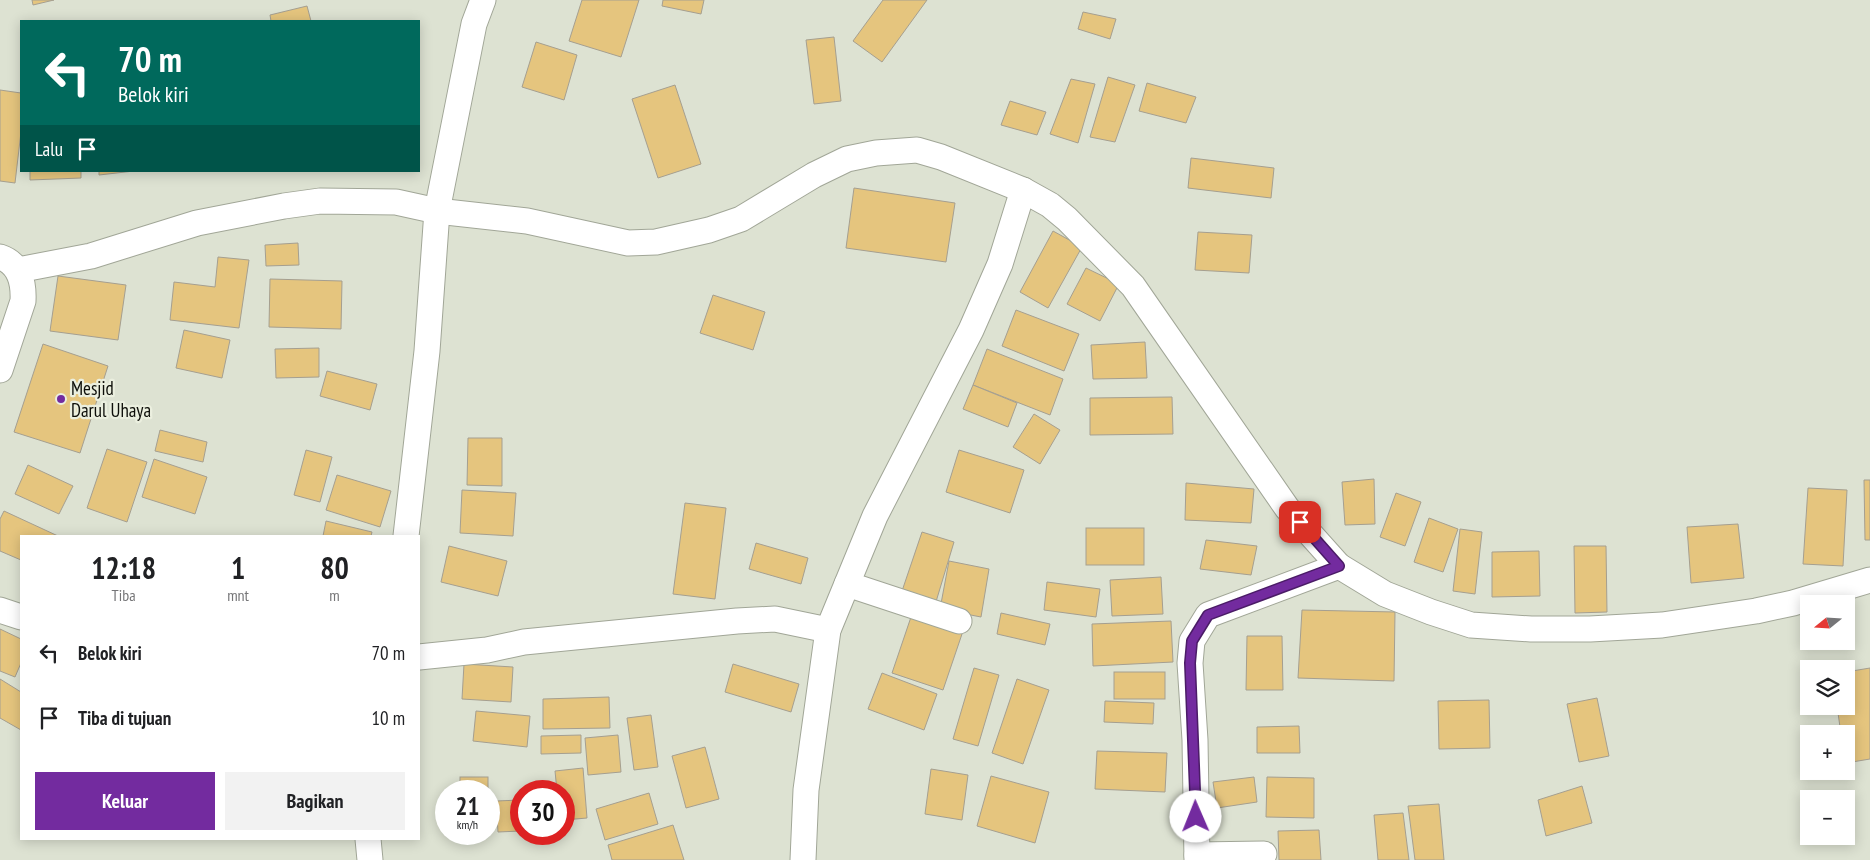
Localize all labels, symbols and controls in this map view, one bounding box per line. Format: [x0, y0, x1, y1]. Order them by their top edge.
text: 70 m [118, 36, 182, 82]
icon: left [35, 40, 100, 105]
text: Belok kiri [118, 80, 189, 108]
icon: arrive [73, 135, 101, 163]
text: Lalu [35, 137, 63, 161]
place label: Mesjid Darul Uhaya [71, 376, 151, 422]
marker: Mesjid Darul Uhaya [55, 393, 67, 405]
pin [1279, 501, 1321, 543]
icon: arrive [1286, 508, 1314, 536]
text: 12:18 [91, 548, 156, 587]
text: 1 [231, 548, 245, 587]
text: 80 [320, 548, 349, 587]
text: Tiba [112, 585, 136, 605]
text: mnt [227, 585, 249, 605]
text: m [329, 585, 340, 605]
north arrow [1800, 595, 1855, 650]
map controls [1800, 595, 1855, 845]
icon: left [35, 639, 63, 667]
text: Belok kiri [78, 641, 142, 665]
text: 70 m [372, 641, 405, 665]
button: layers [1800, 660, 1855, 715]
icon: arrive [35, 704, 63, 732]
text: Tiba di tujuan [78, 706, 171, 730]
text: 10 m [372, 706, 405, 730]
button: + [1800, 725, 1855, 780]
button: Keluar [35, 772, 215, 830]
button: Bagikan [225, 772, 405, 830]
speed limit sign: 30 [510, 780, 575, 845]
text: 21 [456, 790, 479, 822]
position arrow [1169, 790, 1221, 842]
button: − [1800, 790, 1855, 845]
text: km/h [457, 817, 478, 832]

